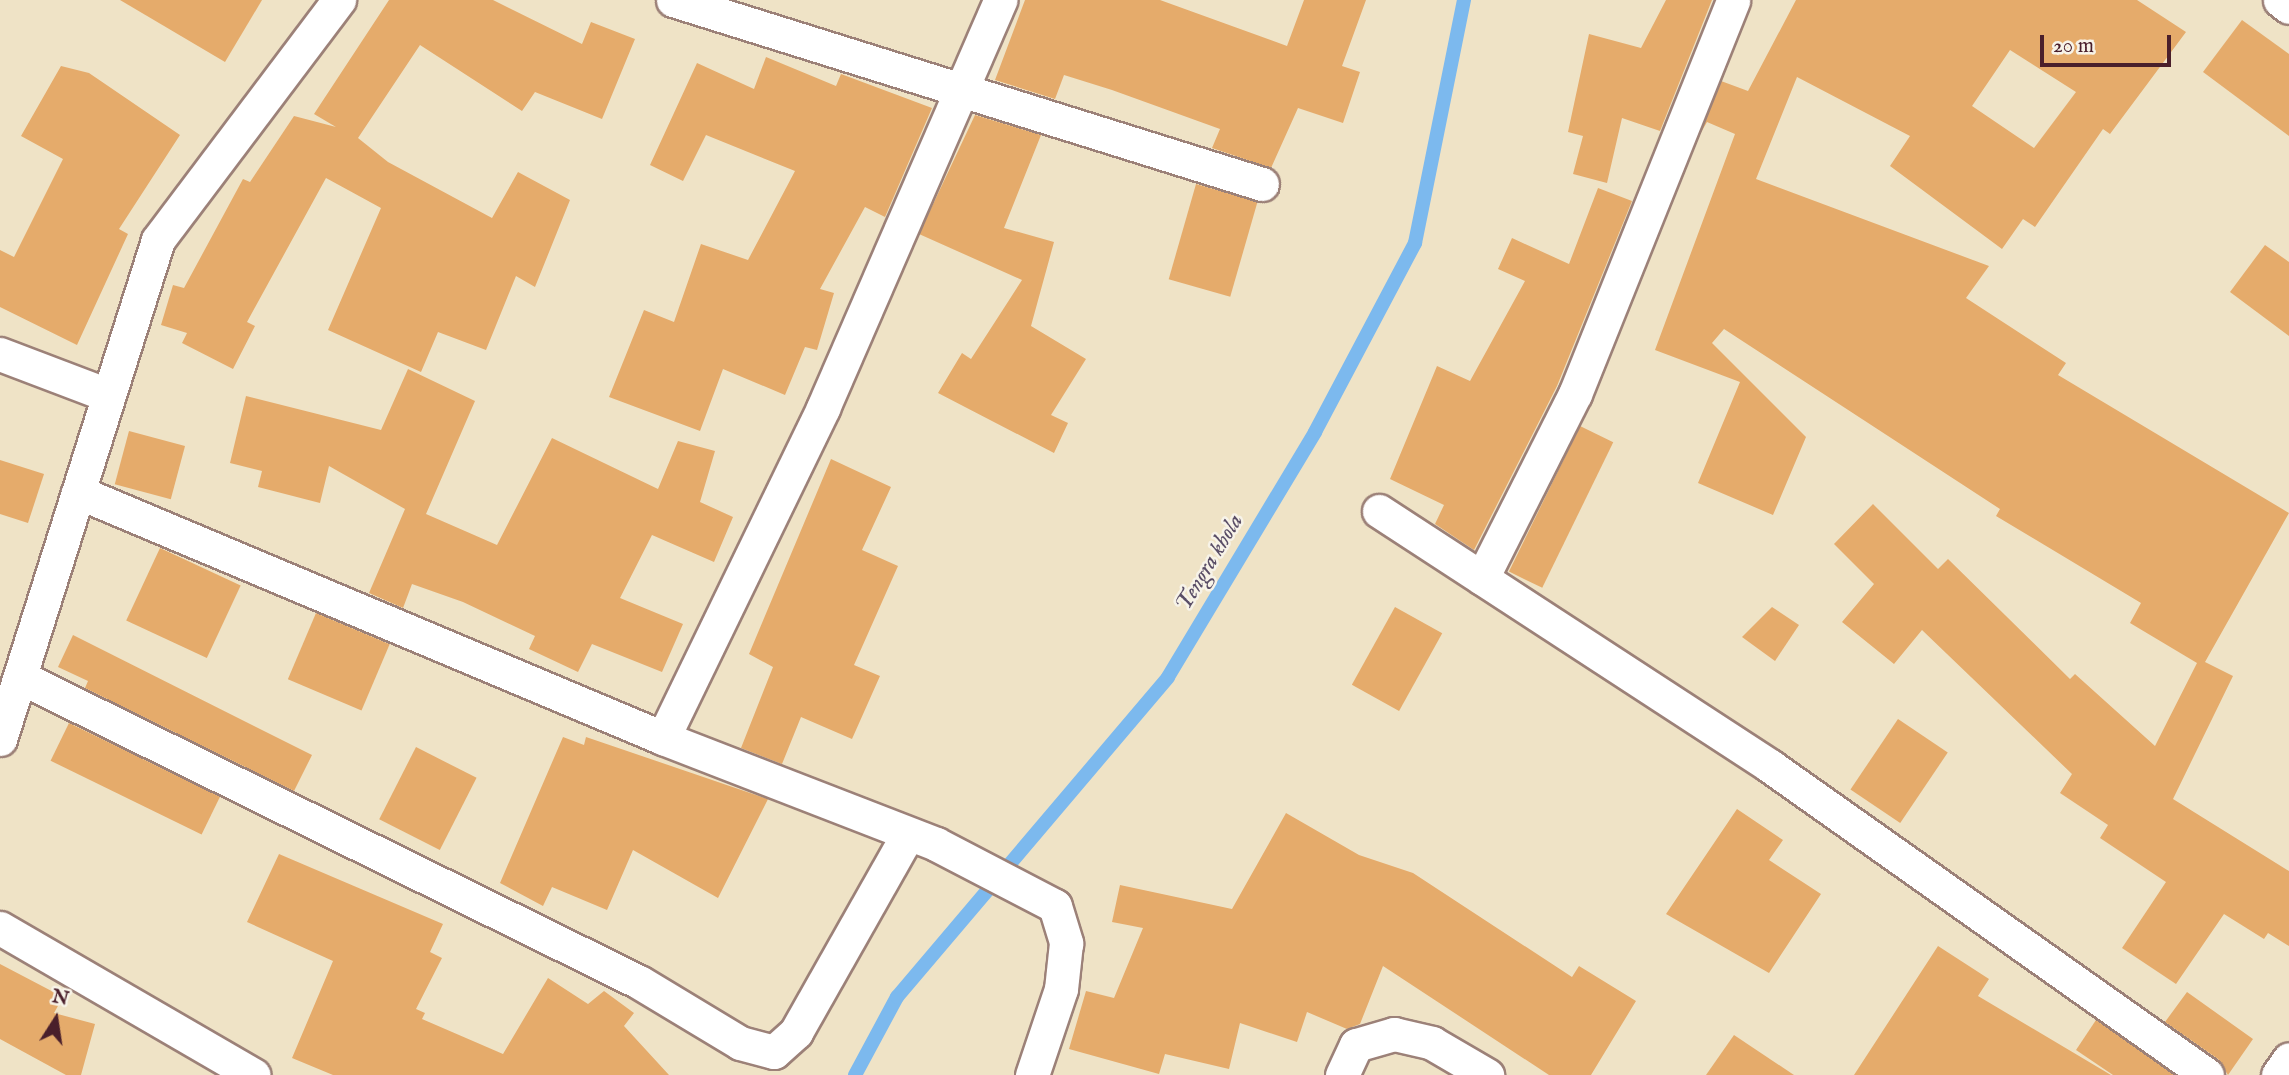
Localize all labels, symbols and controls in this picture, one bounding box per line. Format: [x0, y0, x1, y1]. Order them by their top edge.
scale bar [2044, 21, 2175, 65]
text: 20 m [2053, 33, 2094, 60]
water label: Tengra khola [1170, 509, 1250, 617]
north arrow [21, 984, 91, 1054]
text: N [50, 985, 71, 1012]

